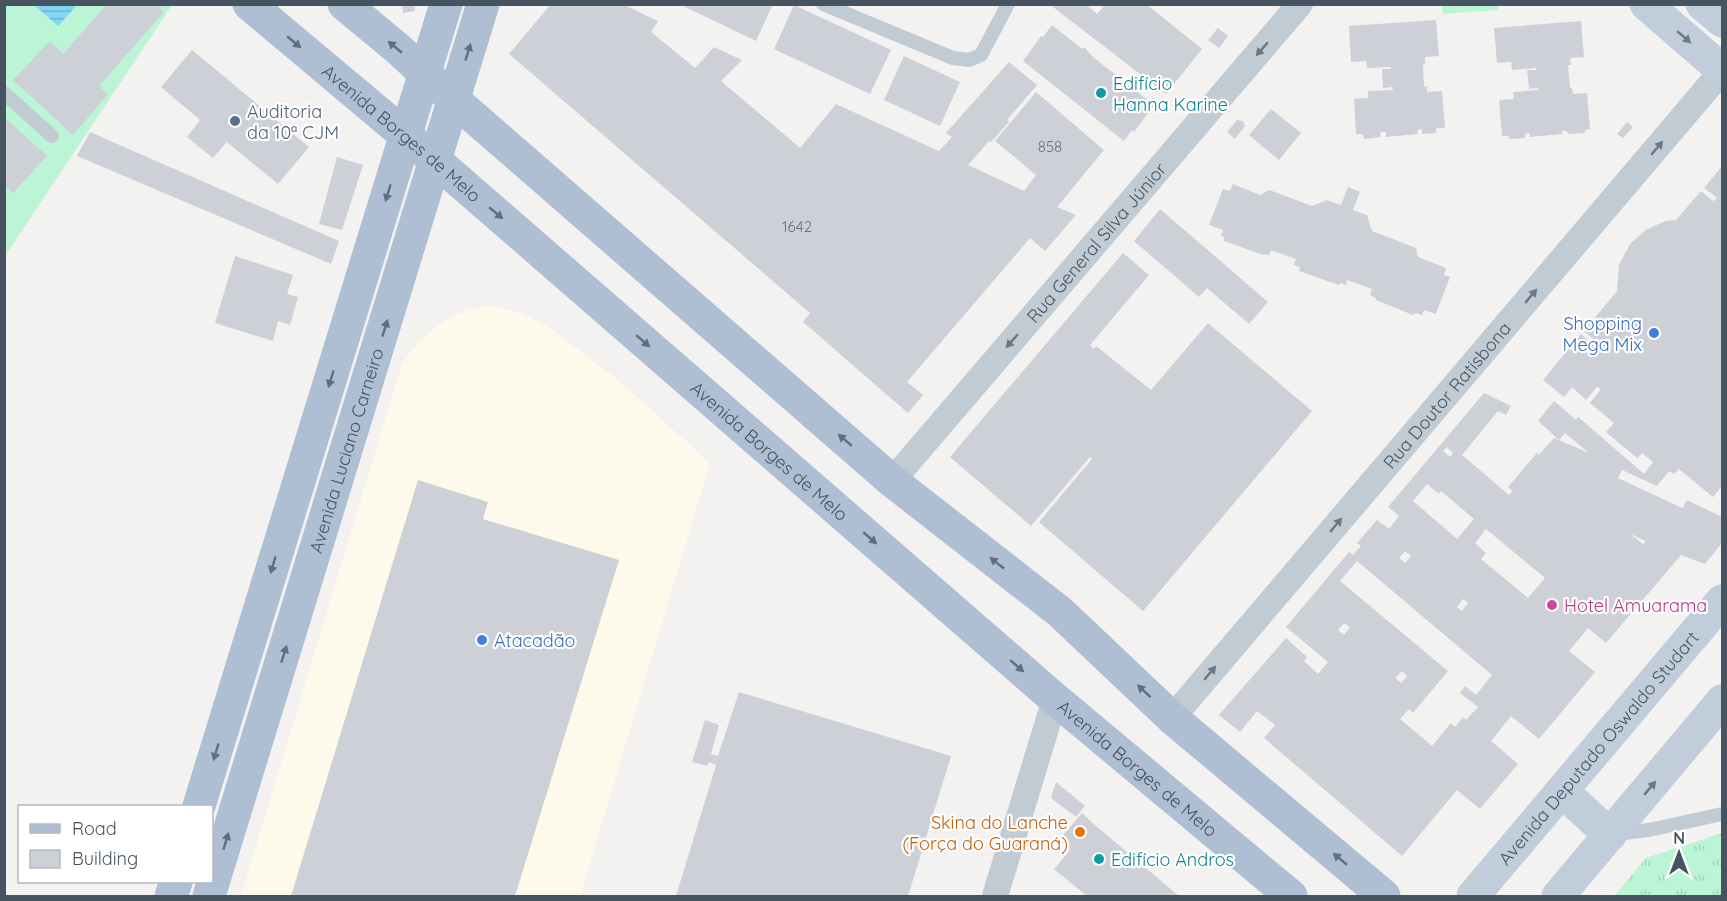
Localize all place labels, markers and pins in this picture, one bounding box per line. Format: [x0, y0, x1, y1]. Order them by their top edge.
place label: Edifício Hanna Karine [1113, 72, 1228, 116]
marker: Edifício Hanna Karine [1094, 86, 1108, 100]
place label: Auditoria da 10ª CJM [247, 100, 339, 144]
marker: Auditoria da 10ª CJM [228, 114, 242, 128]
place label: Shopping Mega Mix [1563, 312, 1642, 356]
marker: Shopping Mega Mix [1647, 326, 1661, 340]
place label: Hotel Amuarama [1564, 594, 1707, 617]
marker: Hotel Amuarama [1545, 598, 1559, 612]
place label: Atacadão [494, 629, 576, 652]
marker: Atacadão [475, 633, 489, 647]
place label: Skina do Lanche (Força do Guaraná) [902, 811, 1068, 855]
marker: Skina do Lanche (Força do Guaraná) [1073, 825, 1087, 839]
place label: Edifício Andros [1111, 848, 1234, 871]
marker: Edifício Andros [1092, 852, 1106, 866]

